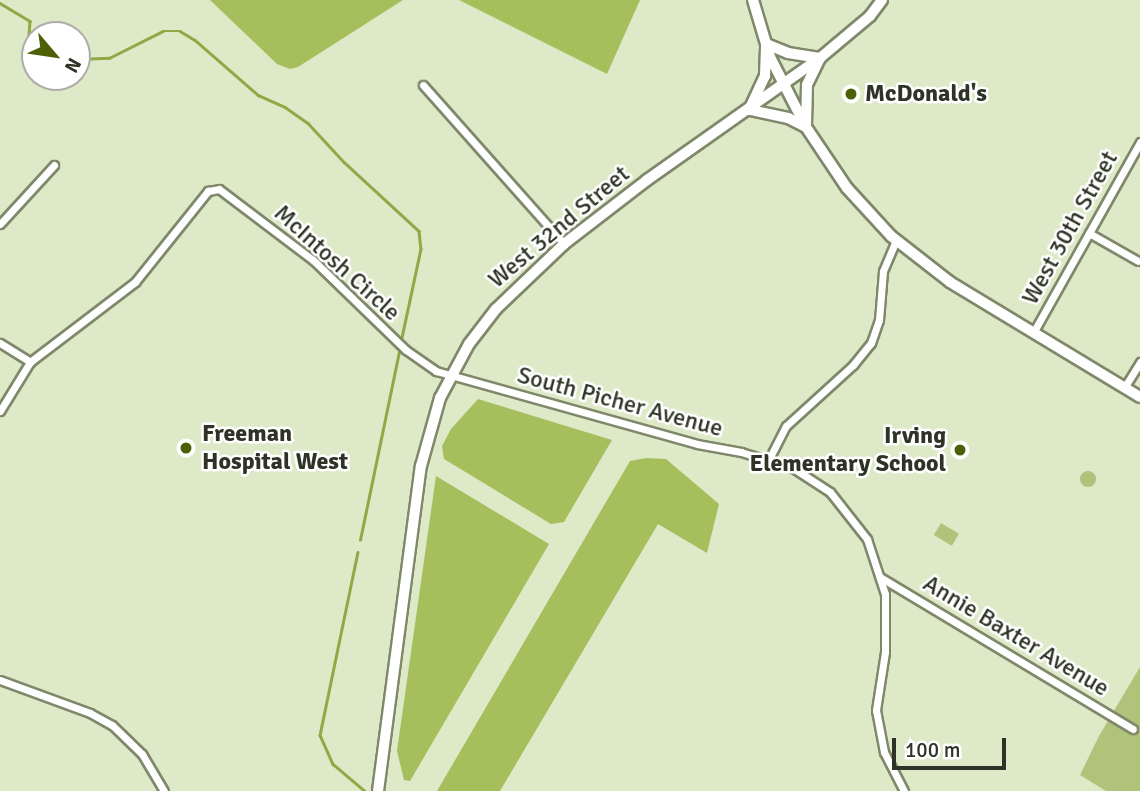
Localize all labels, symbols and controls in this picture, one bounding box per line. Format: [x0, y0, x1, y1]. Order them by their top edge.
north arrow [21, 21, 91, 91]
text: N [59, 54, 86, 77]
place label: McDonald's [865, 80, 987, 108]
marker: McDonald's [843, 86, 859, 102]
street label: West 30th Street [1016, 146, 1124, 310]
street label: West 32nd Street [483, 160, 635, 294]
street label: McIntosh Circle [268, 199, 406, 327]
street label: South Picher Avenue [514, 361, 726, 443]
place label: Freeman Hospital West [202, 420, 348, 476]
place label: Irving Elementary School [749, 422, 946, 478]
marker: Freeman Hospital West [176, 438, 196, 458]
marker: Irving Elementary School [952, 442, 968, 458]
street label: Annie Baxter Avenue [918, 569, 1114, 703]
scale bar [895, 724, 1009, 768]
text: 100 m [905, 737, 960, 763]

